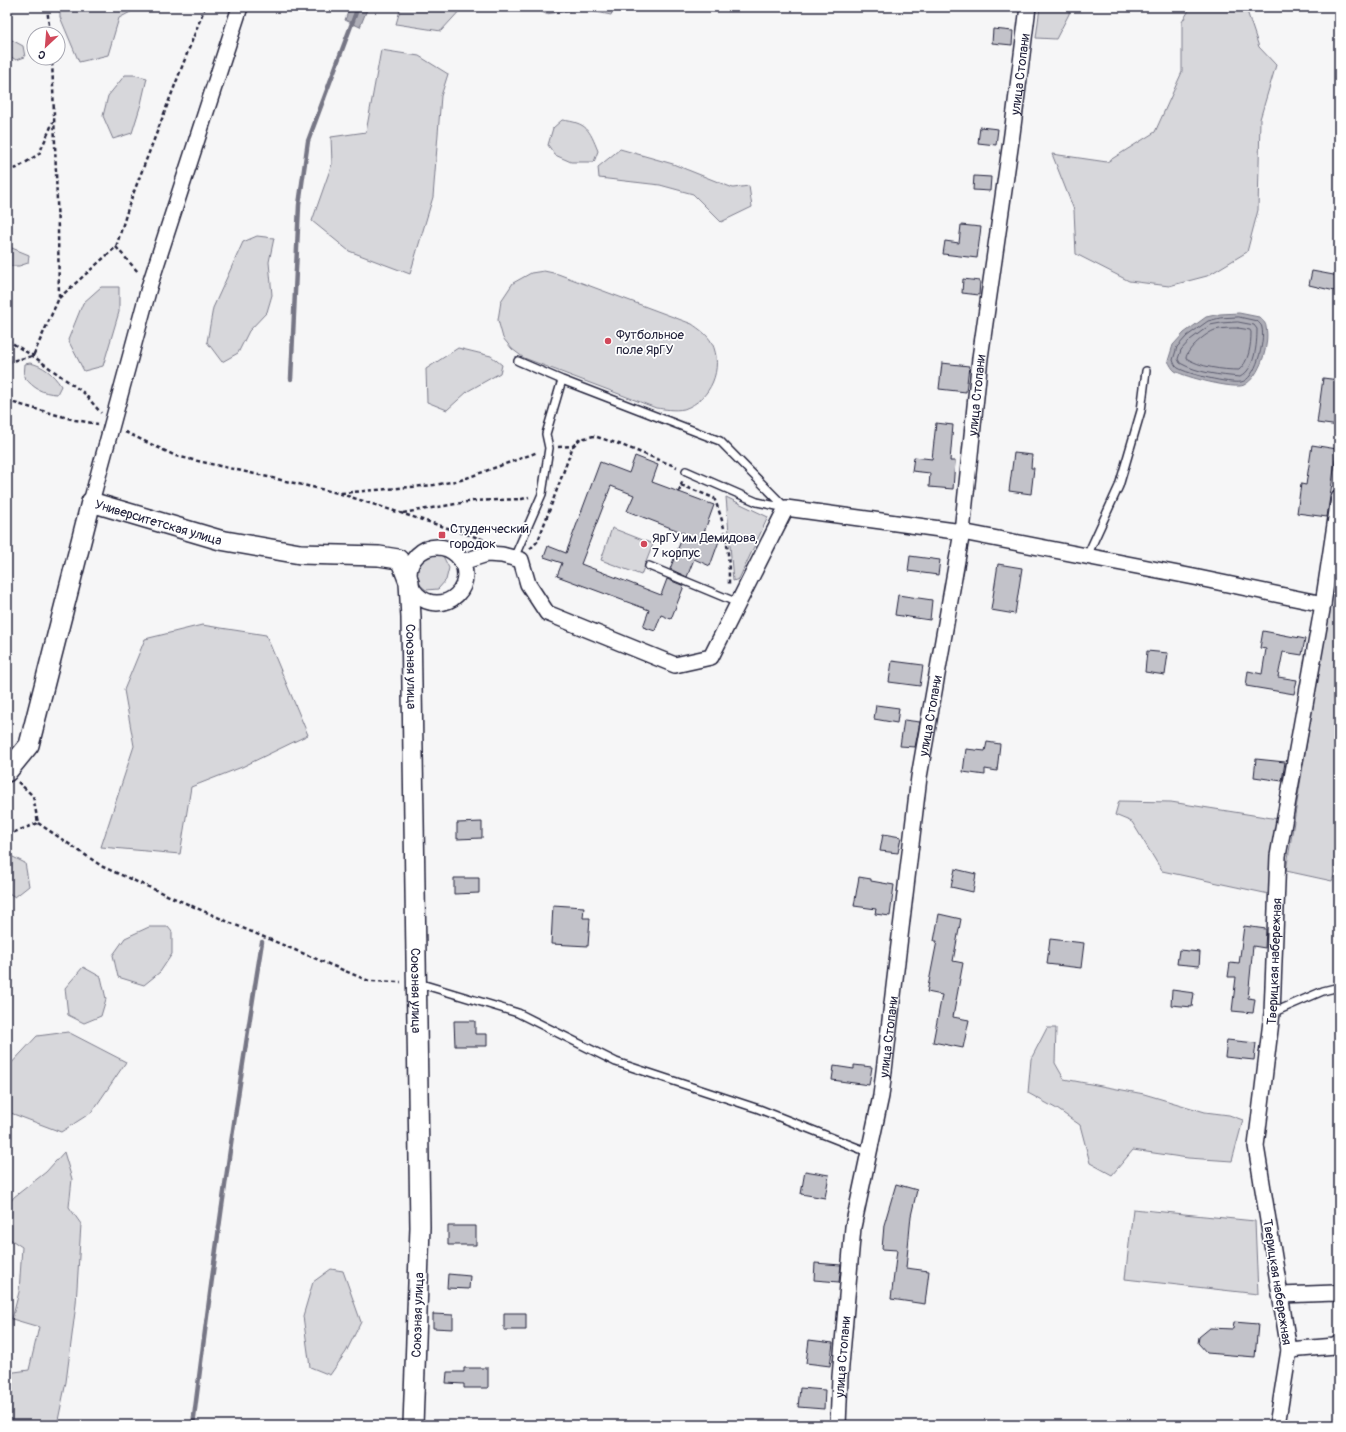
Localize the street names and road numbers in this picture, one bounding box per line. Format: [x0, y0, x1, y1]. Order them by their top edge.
street label: улица Стопани [1007, 33, 1034, 117]
street label: улица Стопани [965, 353, 989, 438]
street label: Университетская улица [93, 497, 224, 549]
street label: Союзная улица [402, 624, 419, 709]
street label: улица Стопани [916, 674, 946, 759]
street label: Тверицкая набережная [1264, 898, 1285, 1026]
street label: Союзная улица [407, 948, 424, 1033]
street label: улица Стопани [876, 995, 902, 1080]
street label: Тверицкая набережная [1259, 1218, 1295, 1346]
street label: Союзная улица [409, 1272, 427, 1358]
street label: улица Стопани [832, 1316, 854, 1399]

